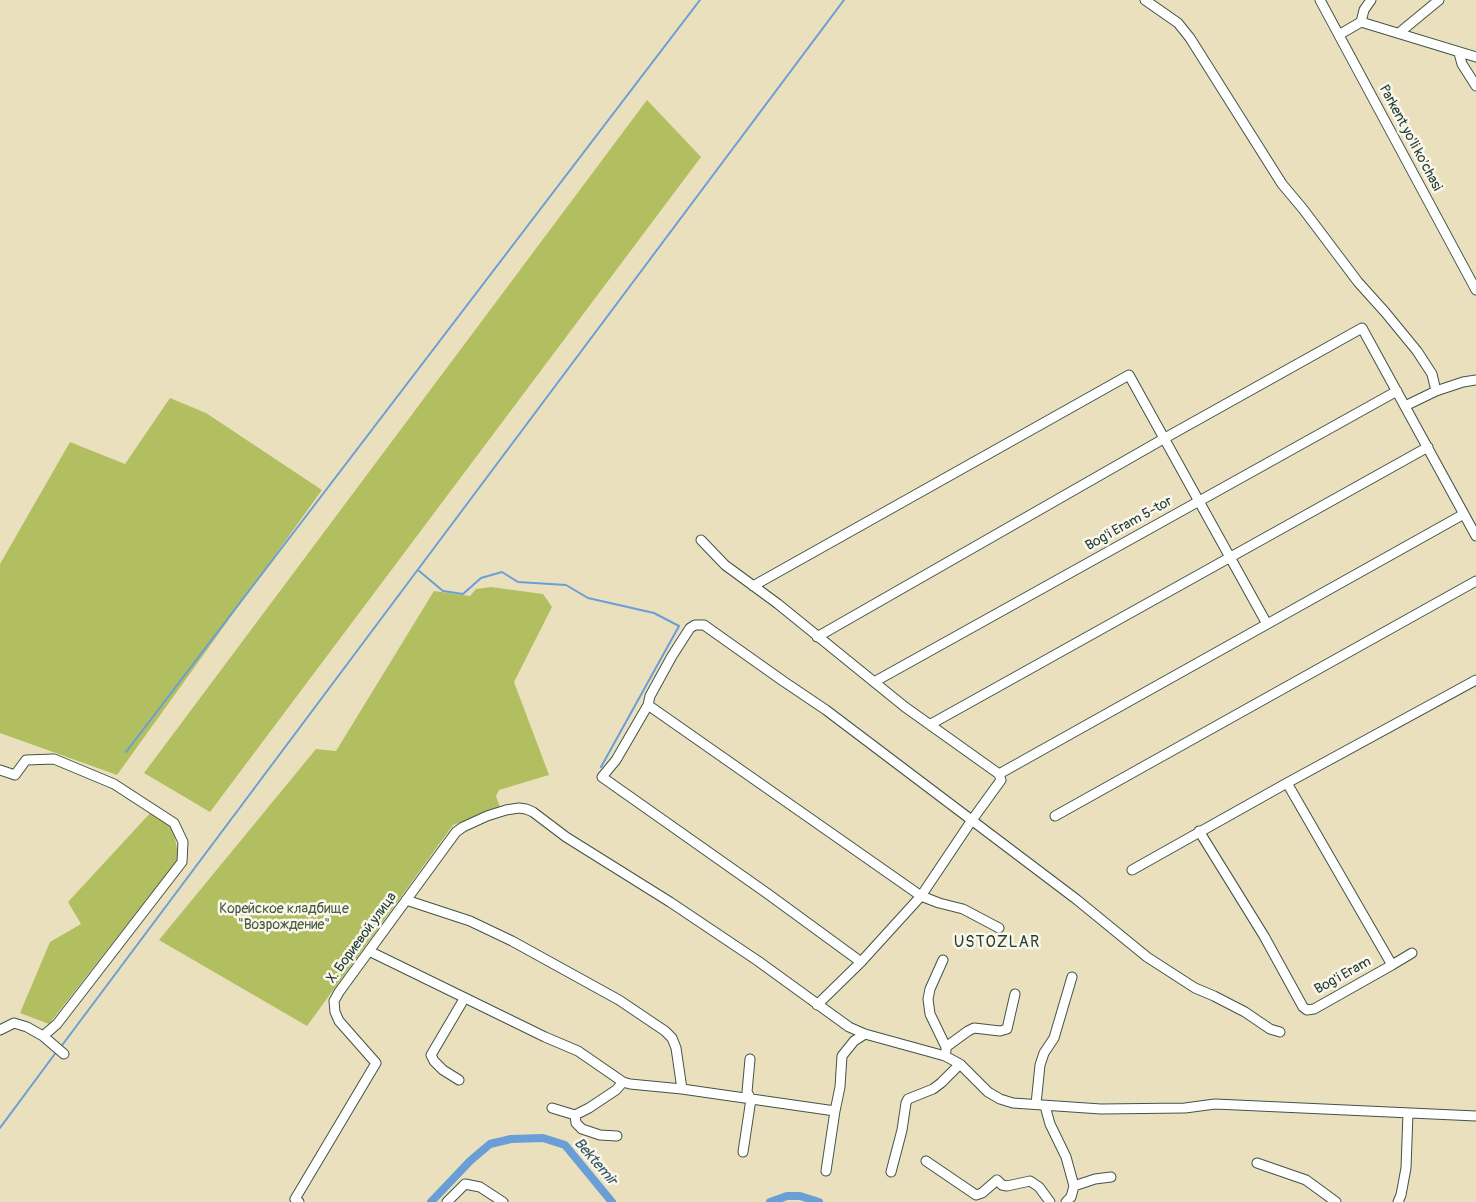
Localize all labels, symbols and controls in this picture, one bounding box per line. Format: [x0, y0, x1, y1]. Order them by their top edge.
street label: Parkent yo'li ko'chasi [1375, 82, 1445, 194]
street label: Bog'i Eram 5-tor [1083, 493, 1175, 555]
street label: Х. Бориевой улица [323, 889, 401, 987]
park label: Корейское кладбище "Возрождение" [219, 901, 349, 934]
district label: USTOZLAR [953, 933, 1041, 953]
street label: Bog'i Eram [1312, 954, 1374, 998]
water label: Bektemir [570, 1135, 620, 1189]

